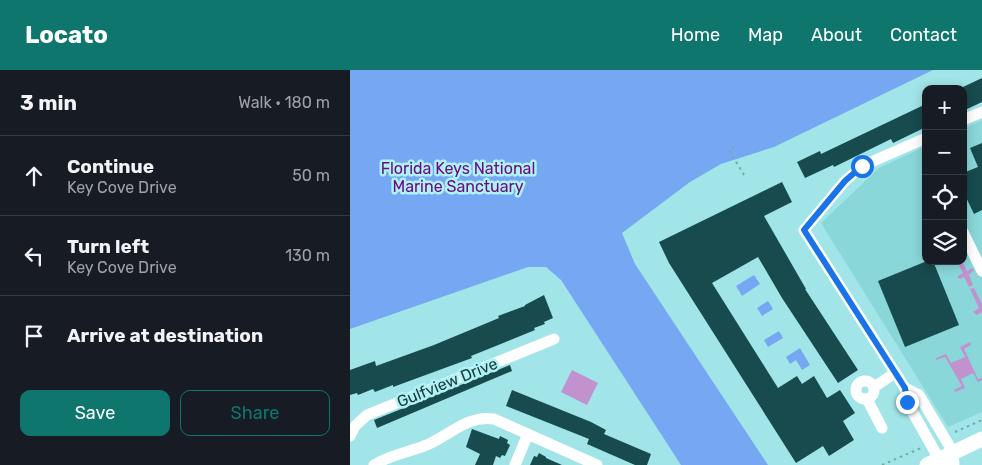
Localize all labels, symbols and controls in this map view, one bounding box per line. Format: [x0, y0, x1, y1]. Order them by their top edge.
text: Locato [25, 21, 108, 49]
text: Home [671, 24, 720, 46]
text: Map [748, 24, 783, 46]
text: About [811, 24, 862, 46]
text: Contact [890, 24, 957, 46]
map controls [922, 85, 967, 265]
button: + [922, 85, 967, 130]
text: 3 min [20, 90, 77, 115]
text: Walk · 180 m [238, 93, 330, 112]
button: − [922, 130, 967, 175]
text: Continue [67, 155, 154, 178]
route start [851, 155, 874, 178]
park label: Florida Keys National Marine Sanctuary [381, 159, 535, 196]
icon: ahead [20, 162, 48, 190]
text: 50 m [292, 166, 330, 185]
button: locate [922, 175, 967, 220]
text: Key Cove Drive [67, 178, 177, 197]
button: layers [922, 220, 967, 265]
text: Turn left [67, 235, 149, 258]
icon: left [20, 242, 48, 270]
text: 130 m [285, 246, 330, 265]
text: Key Cove Drive [67, 258, 177, 277]
icon: arrive [20, 322, 48, 350]
text: Arrive at destination [67, 324, 263, 347]
street label: Gulfview Drive [394, 354, 500, 411]
button: Save [20, 390, 170, 436]
button: Share [180, 390, 330, 436]
route end [896, 391, 919, 414]

